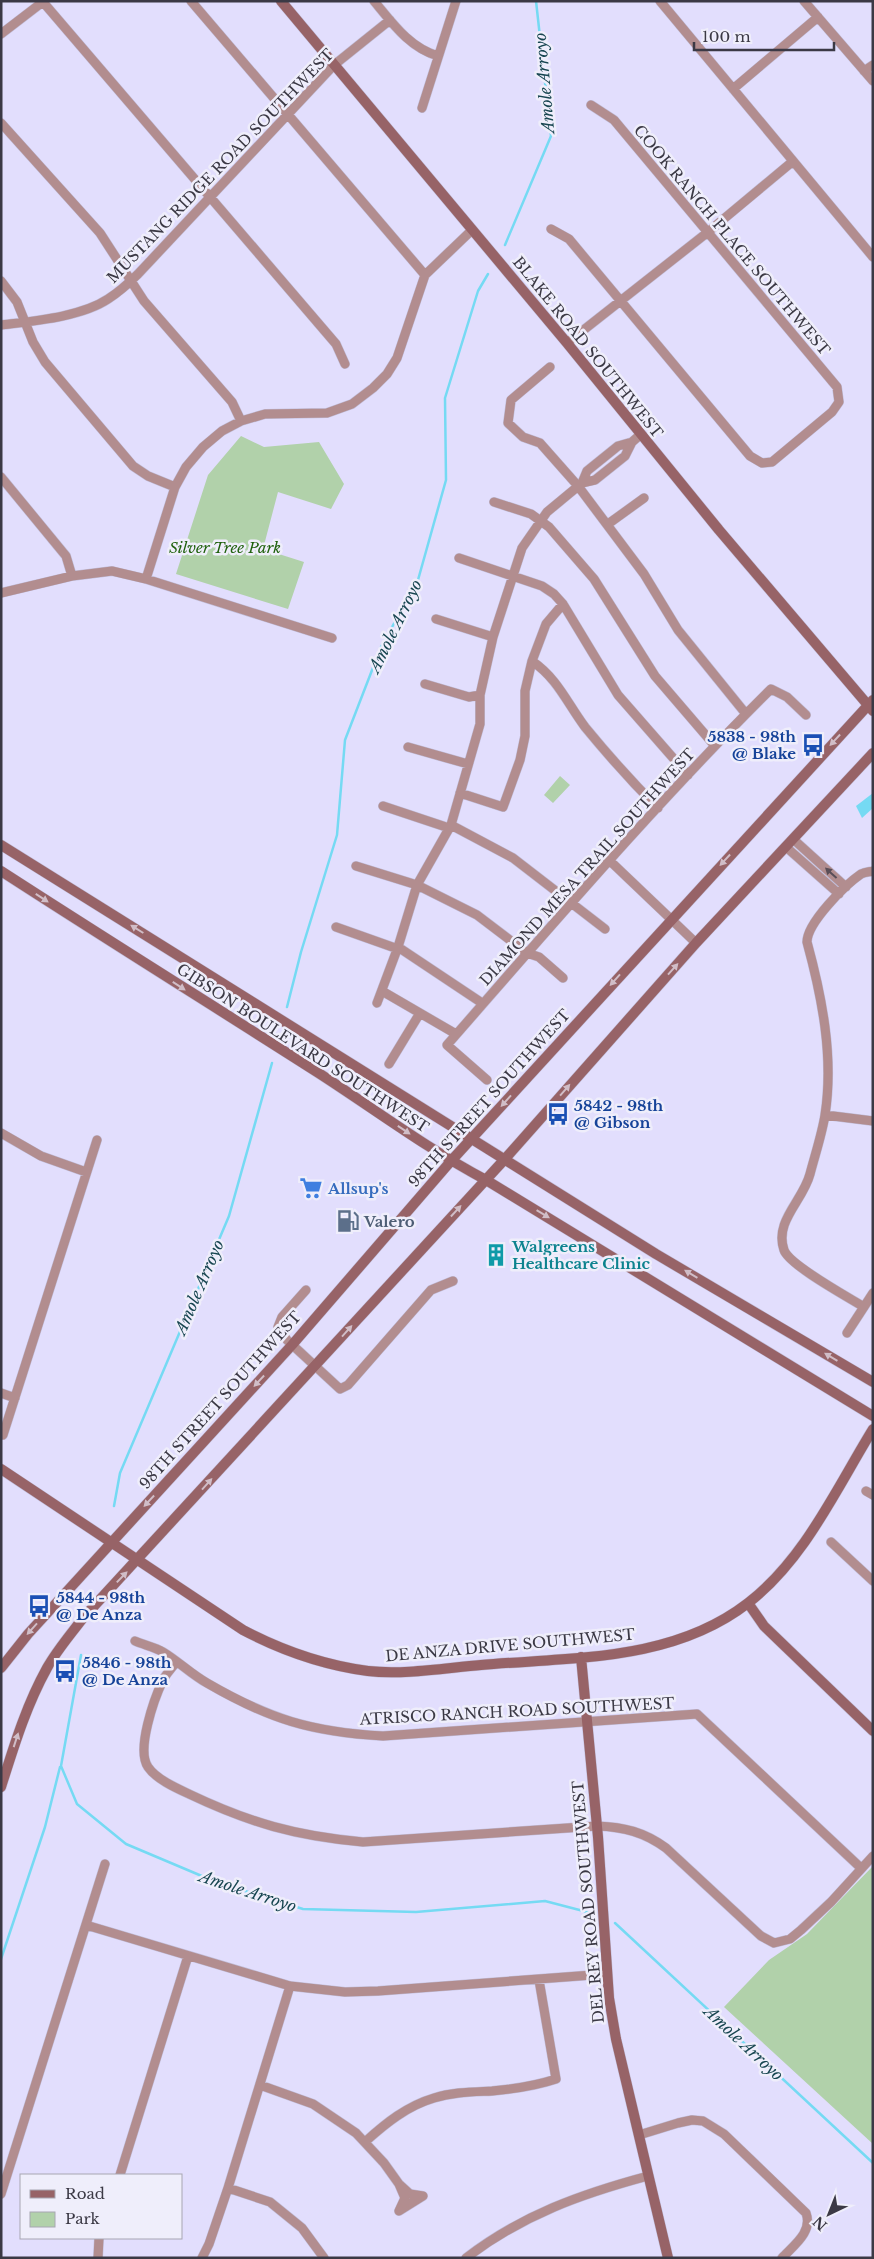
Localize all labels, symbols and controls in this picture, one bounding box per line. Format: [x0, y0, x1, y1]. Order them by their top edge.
scale bar [694, 20, 834, 52]
text: 100 m [702, 27, 751, 46]
water label: Amole Arroyo [530, 32, 559, 136]
street label: MUSTANG RIDGE ROAD SOUTHWEST [103, 45, 337, 287]
street label: COOK RANCH PLACE SOUTHWEST [630, 121, 834, 359]
street label: BLAKE ROAD SOUTHWEST [509, 252, 667, 442]
park label: Silver Tree Park [169, 538, 281, 557]
water label: Amole Arroyo [363, 576, 426, 678]
place label: 5838 - 98th @ Blake [708, 727, 796, 763]
bus stop icon: 5838 - 98th @ Blake [800, 732, 826, 758]
one-way arrow [829, 734, 841, 746]
street label: DIAMOND MESA TRAIL SOUTHWEST [475, 744, 699, 990]
one-way arrow [719, 854, 731, 866]
one-way arrow [825, 867, 837, 879]
one-way arrow [36, 893, 49, 903]
one-way arrow [131, 925, 144, 934]
street label: GIBSON BOULEVARD SOUTHWEST [173, 959, 433, 1137]
one-way arrow [667, 963, 679, 975]
one-way arrow [610, 974, 621, 987]
one-way arrow [172, 981, 185, 991]
street label: 98TH STREET SOUTHWEST [404, 1005, 574, 1191]
one-way arrow [559, 1085, 571, 1097]
one-way arrow [501, 1094, 512, 1107]
place label: 5842 - 98th @ Gibson [574, 1096, 663, 1132]
bus stop icon: 5842 - 98th @ Gibson [545, 1101, 571, 1127]
one-way arrow [397, 1125, 411, 1135]
supermarket icon: Allsup's [298, 1175, 324, 1201]
place label: Allsup's [327, 1179, 388, 1198]
one-way arrow [450, 1206, 462, 1218]
fuel station icon: Valero [335, 1208, 361, 1234]
one-way arrow [536, 1210, 549, 1219]
place label: Valero [363, 1212, 415, 1231]
water label: Amole Arroyo [169, 1237, 228, 1339]
place label: Walgreens Healthcare Clinic [511, 1237, 651, 1273]
building icon: Walgreens Healthcare Clinic [483, 1242, 509, 1268]
one-way arrow [684, 1270, 697, 1279]
street label: 98TH STREET SOUTHWEST [135, 1307, 305, 1493]
one-way arrow [341, 1326, 353, 1338]
one-way arrow [824, 1353, 837, 1362]
one-way arrow [253, 1375, 265, 1387]
one-way arrow [201, 1479, 213, 1491]
one-way arrow [143, 1495, 155, 1507]
one-way arrow [116, 1571, 128, 1583]
place label: 5844 - 98th @ De Anza [56, 1588, 146, 1624]
bus stop icon: 5844 - 98th @ De Anza [26, 1593, 52, 1619]
one-way arrow [26, 1623, 38, 1635]
street label: DE ANZA DRIVE SOUTHWEST [384, 1625, 636, 1665]
place label: 5846 - 98th @ De Anza [82, 1653, 172, 1689]
bus stop icon: 5846 - 98th @ De Anza [52, 1658, 78, 1684]
street label: ATRISCO RANCH ROAD SOUTHWEST [358, 1693, 675, 1729]
one-way arrow [12, 1733, 20, 1748]
street label: DEL REY ROAD SOUTHWEST [568, 1780, 608, 2024]
water label: Amole Arroyo [195, 1865, 299, 1916]
water label: Amole Arroyo [699, 2000, 788, 2085]
legend [20, 2174, 182, 2239]
text: Road [65, 2184, 105, 2203]
north arrow [804, 2189, 854, 2239]
text: Park [65, 2209, 101, 2228]
text: N [809, 2212, 831, 2235]

